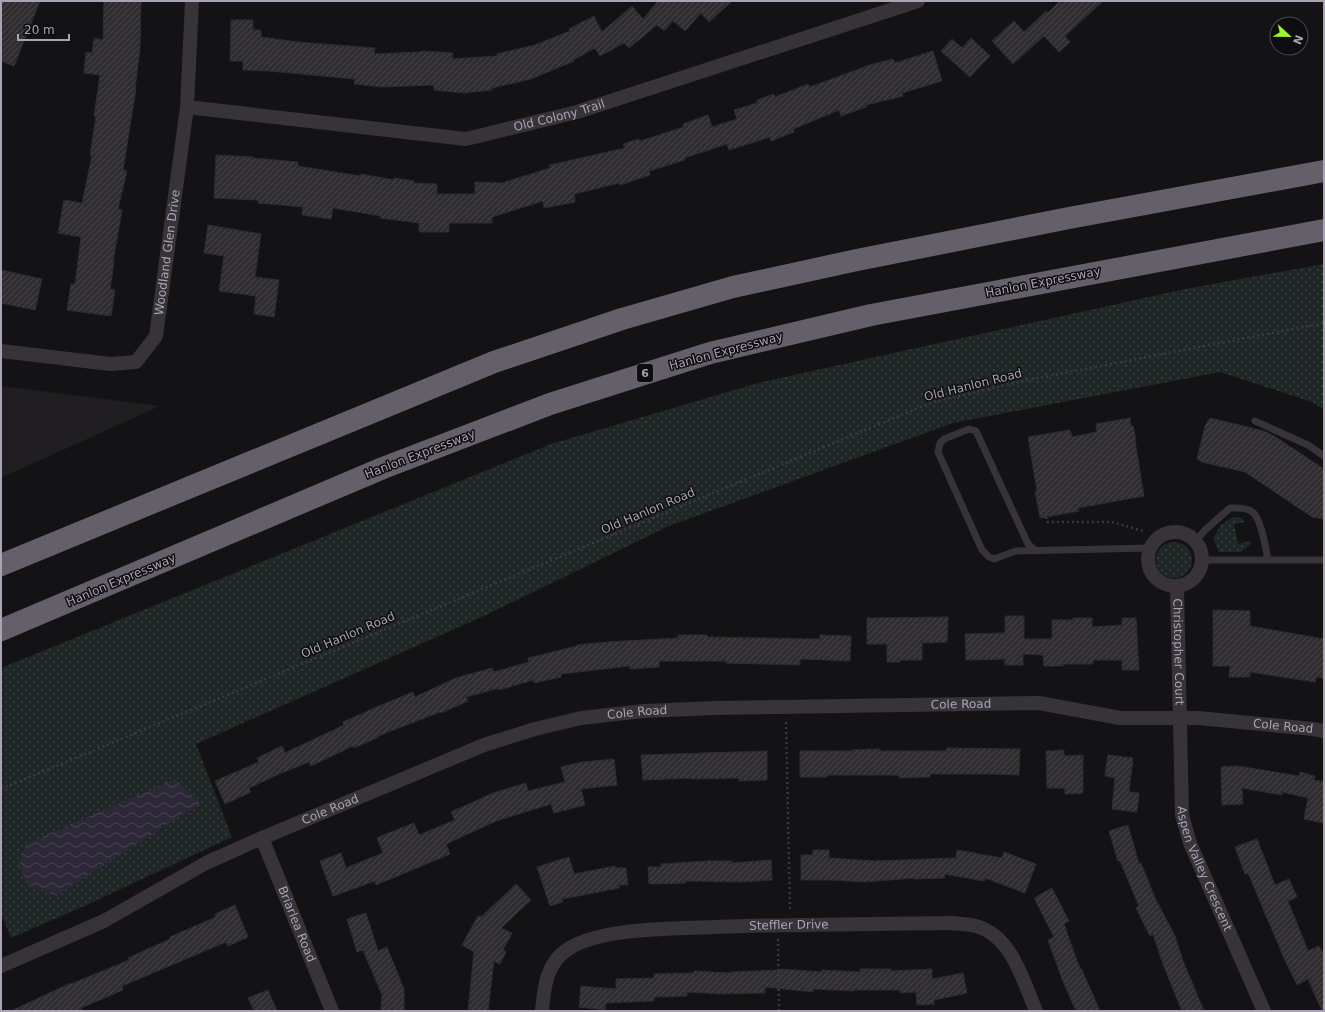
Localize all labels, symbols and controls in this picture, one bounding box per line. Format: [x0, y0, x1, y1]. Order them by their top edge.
scale bar [18, 16, 69, 42]
north arrow [1269, 16, 1309, 56]
text: 20 m [24, 23, 55, 37]
text: N [1290, 33, 1306, 46]
street label: Old Colony Trail [512, 96, 607, 134]
street label: Woodland Glen Drive [152, 189, 183, 316]
street label: Hanlon Expressway [984, 264, 1102, 300]
street label: Hanlon Expressway [668, 329, 784, 373]
road number: 6 [637, 364, 653, 382]
street label: Old Hanlon Road [923, 366, 1023, 404]
street label: Hanlon Expressway [363, 426, 477, 482]
street label: Old Hanlon Road [599, 485, 697, 537]
street label: Hanlon Expressway [64, 551, 178, 609]
street label: Christopher Court [1170, 598, 1187, 706]
street label: Old Hanlon Road [299, 609, 397, 661]
street label: Cole Road [931, 697, 991, 712]
street label: Cole Road [606, 703, 668, 722]
street label: Cole Road [1252, 716, 1314, 736]
street label: Cole Road [300, 791, 361, 828]
street label: Aspen Valley Crescent [1175, 806, 1235, 934]
street label: Briarlea Road [275, 884, 319, 964]
street label: Steffler Drive [749, 917, 829, 933]

